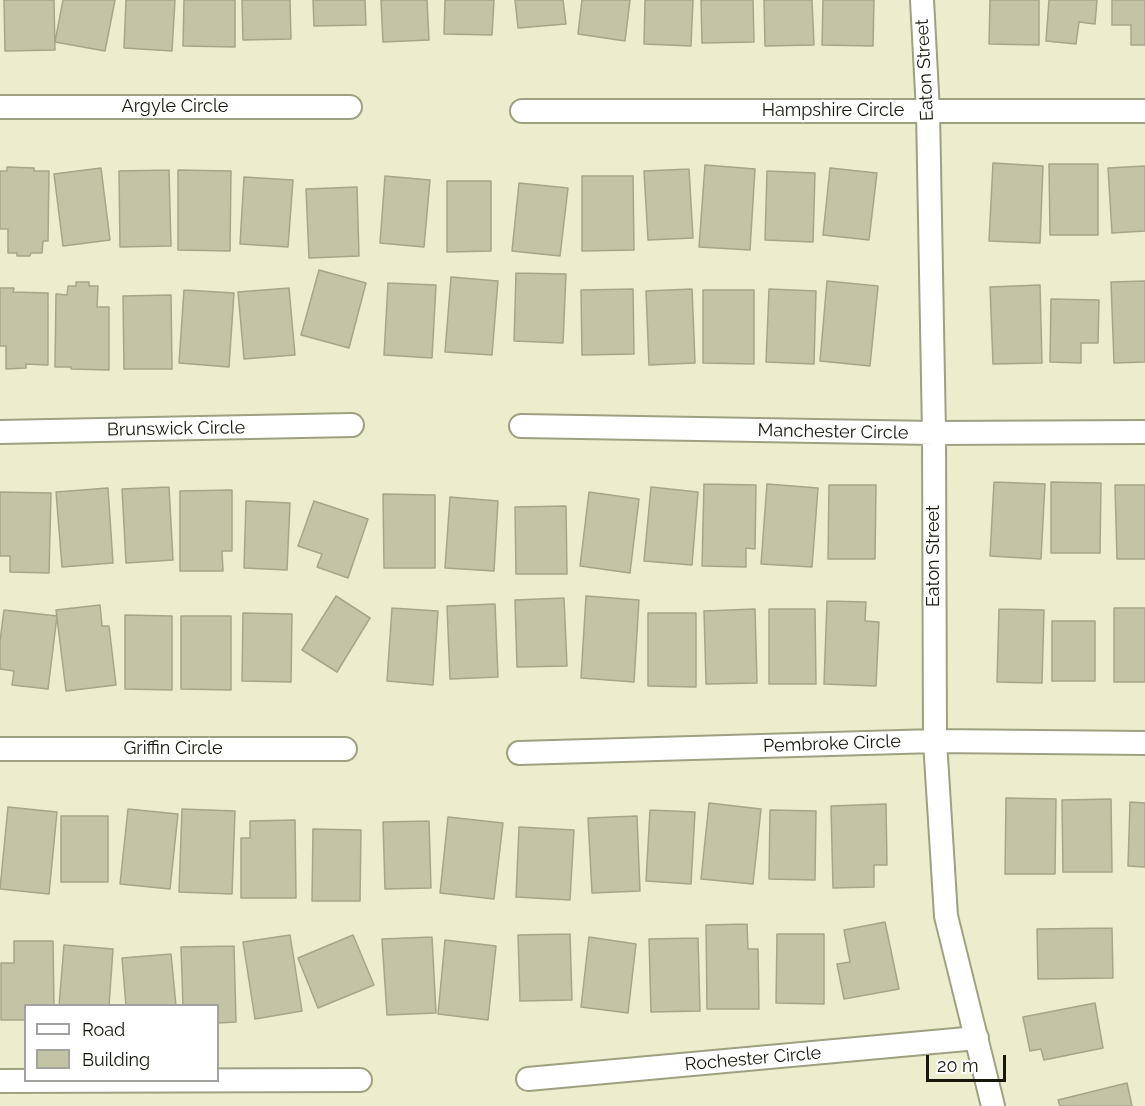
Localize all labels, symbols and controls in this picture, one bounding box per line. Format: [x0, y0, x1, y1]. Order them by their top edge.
street label: Eaton Street [912, 18, 938, 122]
street label: Argyle Circle [122, 96, 228, 118]
street label: Hampshire Circle [762, 100, 904, 122]
street label: Brunswick Circle [107, 417, 245, 441]
street label: Manchester Circle [758, 420, 908, 444]
street label: Eaton Street [923, 505, 945, 607]
street label: Pembroke Circle [763, 731, 901, 757]
street label: Griffin Circle [123, 738, 223, 760]
legend [24, 1004, 219, 1082]
text: Road [82, 1019, 125, 1040]
street label: Rochester Circle [684, 1042, 822, 1076]
scale bar [929, 1043, 1008, 1081]
text: Building [82, 1049, 150, 1070]
text: 20 m [937, 1055, 979, 1076]

